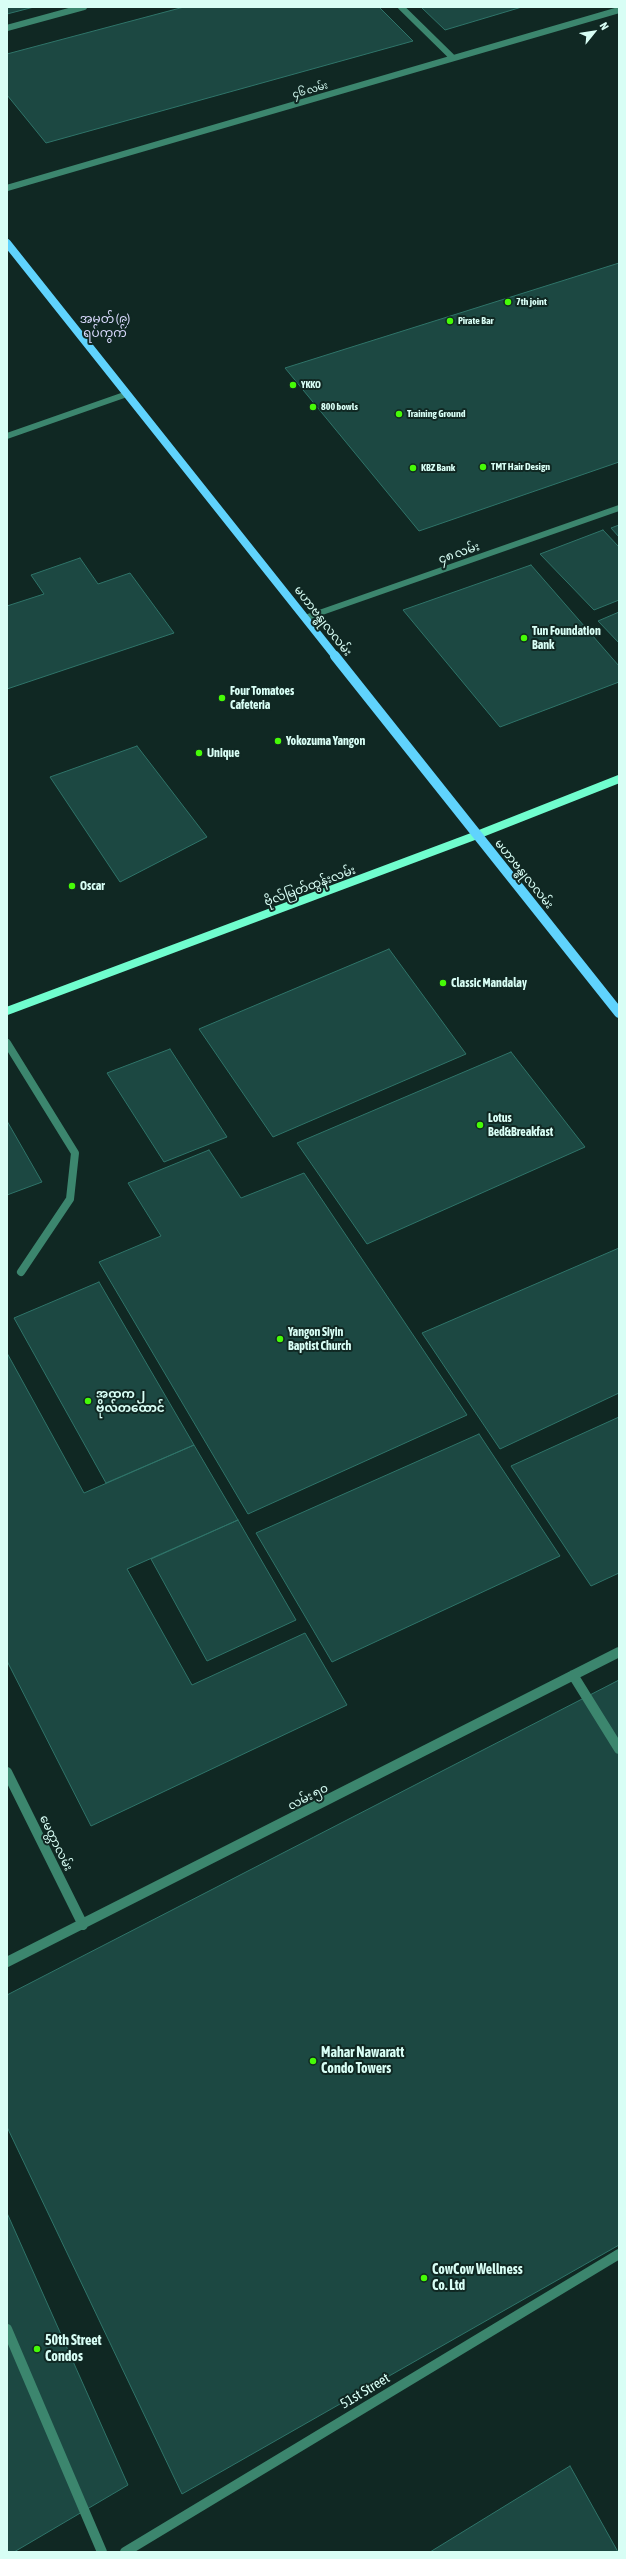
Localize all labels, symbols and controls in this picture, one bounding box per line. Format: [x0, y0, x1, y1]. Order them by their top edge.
north arrow [574, 12, 614, 52]
text: N [598, 20, 611, 32]
street label: ၄၆ လမ်း [291, 79, 329, 101]
place label: 7th joint [516, 296, 547, 308]
marker: 7th joint [503, 297, 513, 307]
district label: အမှတ် (၉) ရပ်ကွက် [80, 312, 130, 340]
place label: Pirate Bar [458, 315, 494, 327]
marker: Pirate Bar [445, 316, 455, 326]
place label: YKKO [301, 379, 321, 391]
marker: YKKO [288, 380, 298, 390]
place label: 800 bowls [321, 401, 358, 413]
marker: 800 bowls [308, 402, 318, 412]
place label: Training Ground [407, 408, 466, 420]
marker: Training Ground [394, 409, 404, 419]
place label: TMT Hair Design [491, 461, 550, 473]
place label: KBZ Bank [421, 462, 455, 474]
marker: TMT Hair Design [478, 462, 488, 472]
marker: KBZ Bank [408, 463, 418, 473]
street label: ၄၈ လမ်း [436, 539, 482, 567]
street label: မဟာဗန္ဓုလလမ်း [291, 583, 355, 659]
place label: Tun Foundation Bank [532, 624, 601, 652]
marker: Tun Foundation Bank [519, 633, 529, 643]
place label: Four Tomatoes Cafeteria [230, 684, 294, 712]
marker: Four Tomatoes Cafeteria [217, 693, 227, 703]
place label: Yokozuma Yangon [286, 734, 365, 748]
marker: Yokozuma Yangon [273, 736, 283, 746]
place label: Unique [207, 746, 240, 760]
marker: Unique [194, 748, 204, 758]
street label: မဟာဗန္ဓုလလမ်း [492, 836, 556, 912]
street label: ဗိုလ်မြတ်ထွန်းလမ်း [262, 863, 358, 909]
place label: Oscar [80, 879, 105, 893]
marker: Oscar [67, 881, 77, 891]
place label: Classic Mandalay [451, 976, 527, 990]
marker: Classic Mandalay [438, 978, 448, 988]
place label: Lotus Bed&Breakfast [488, 1111, 553, 1139]
marker: Lotus Bed&Breakfast [475, 1120, 485, 1130]
place label: Yangon Siyin Baptist Church [288, 1325, 351, 1353]
marker: Yangon Siyin Baptist Church [275, 1334, 285, 1344]
place label: အထက ၂ ဗိုလ်တထောင် [96, 1387, 165, 1415]
marker: အထက ၂ ဗိုလ်တထောင် [83, 1396, 93, 1406]
street label: လမ်း ၅၀ [285, 1781, 331, 1813]
street label: မေတ္တာလမ်း [36, 1813, 76, 1873]
place label: Mahar Nawaratt Condo Towers [321, 2045, 404, 2078]
marker: Mahar Nawaratt Condo Towers [308, 2056, 318, 2066]
place label: CowCow Wellness Co. Ltd [432, 2262, 523, 2294]
marker: CowCow Wellness Co. Ltd [419, 2273, 429, 2283]
place label: 50th Street Condos [45, 2333, 102, 2366]
marker: 50th Street Condos [32, 2344, 42, 2354]
street label: 51st Street [337, 2370, 393, 2412]

